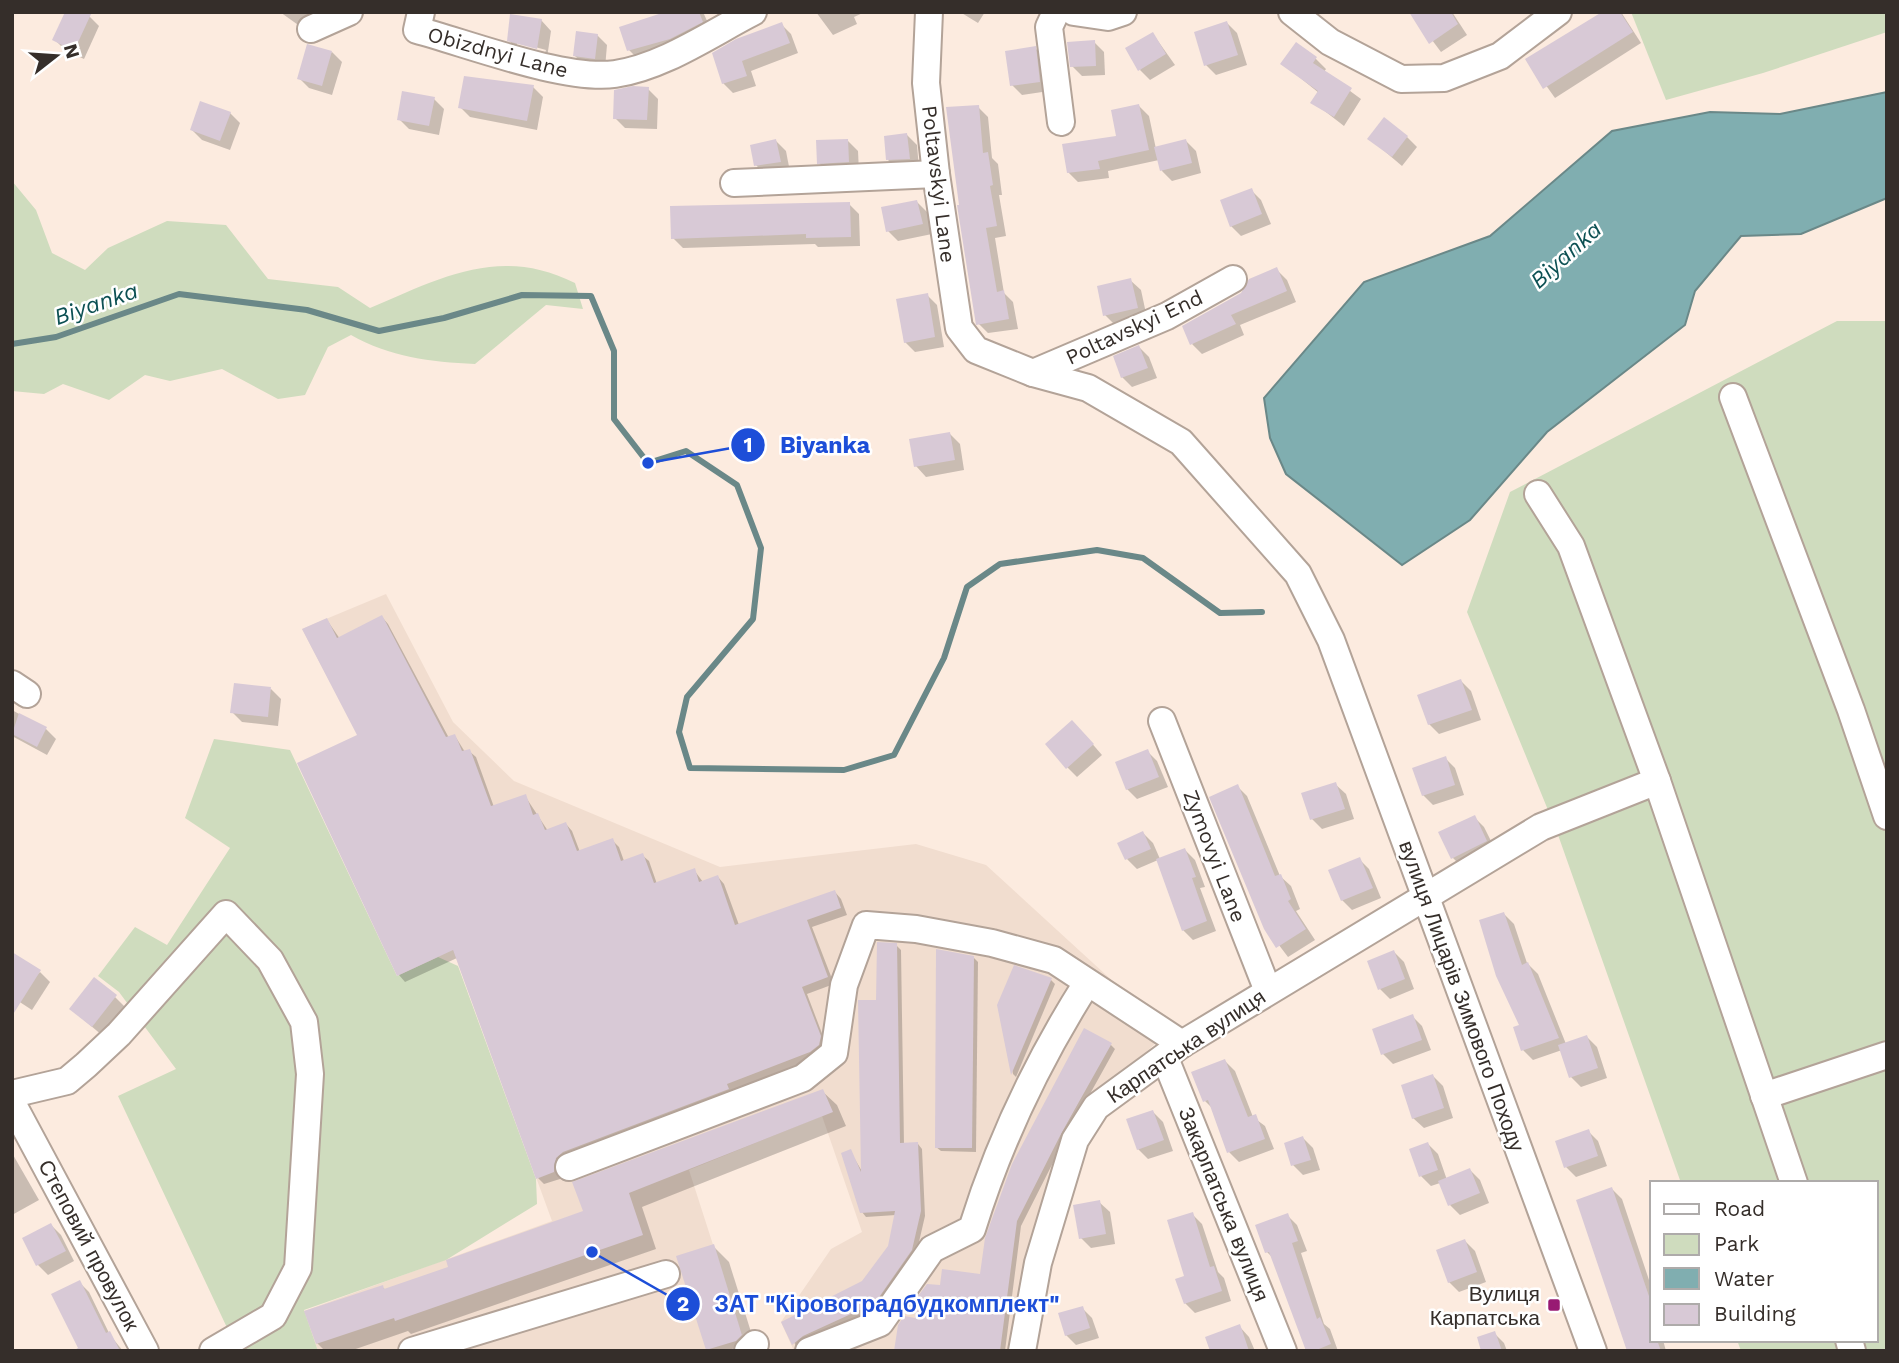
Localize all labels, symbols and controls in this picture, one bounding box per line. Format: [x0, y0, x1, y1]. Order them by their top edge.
north arrow [21, 21, 91, 91]
street label: Obizdnyi Lane [425, 21, 571, 83]
text: N [59, 41, 85, 61]
street label: Poltavskyi Lane [917, 104, 961, 264]
water label: Biyanka [1525, 216, 1607, 294]
water label: Biyanka [50, 277, 142, 331]
street label: Poltavskyi End [1062, 284, 1206, 370]
callout: Biyanka [730, 423, 884, 467]
text: 1 [743, 432, 753, 457]
text: Biyanka [780, 432, 871, 459]
street label: Zymovyi Lane [1178, 786, 1252, 926]
street label: вулиця Лицарів Зимового Походу [1394, 837, 1530, 1155]
street label: Карпатська вулиця [1102, 984, 1270, 1108]
street label: Закарпатська вулиця [1174, 1103, 1274, 1305]
street label: Степовий провулок [33, 1155, 145, 1335]
legend [1650, 1181, 1878, 1342]
text: Road [1714, 1196, 1765, 1221]
text: Park [1714, 1231, 1759, 1256]
text: Water [1714, 1266, 1775, 1291]
place label: Вулиця Карпатська [1430, 1281, 1540, 1330]
callout: ЗАТ "Кіровоградбудкомплект" [666, 1282, 1074, 1326]
text: 2 [677, 1291, 689, 1316]
text: ЗАТ "Кіровоградбудкомплект" [715, 1291, 1059, 1318]
marker: Вулиця Карпатська [1546, 1297, 1562, 1313]
text: Building [1714, 1301, 1796, 1326]

